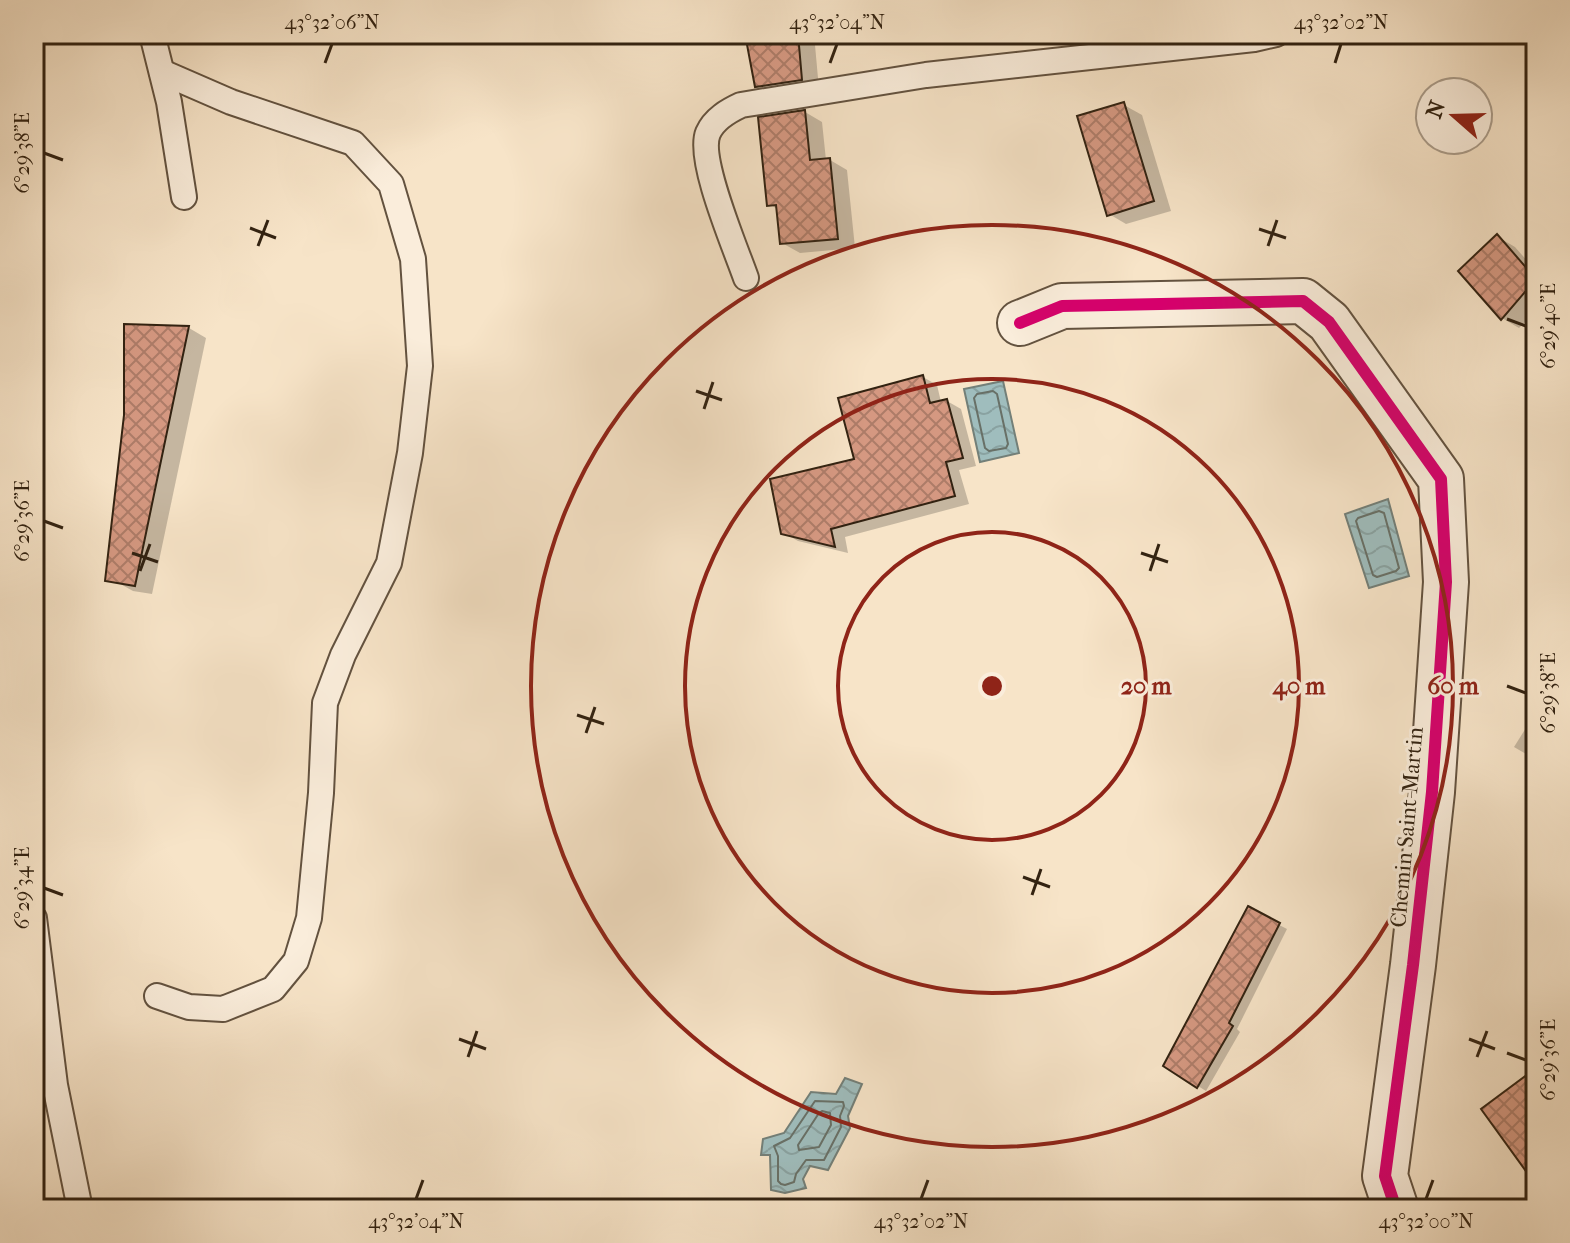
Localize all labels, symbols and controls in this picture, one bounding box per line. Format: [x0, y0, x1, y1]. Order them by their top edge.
text: 43°32'06"N [285, 11, 379, 34]
text: 43°32'04"N [789, 11, 885, 34]
text: 43°32'02"N [1294, 11, 1388, 34]
north arrow [1414, 76, 1494, 156]
text: N [1421, 97, 1451, 122]
text: 6°29'38"E [11, 112, 34, 194]
text: 6°29'40"E [1537, 283, 1560, 369]
text: 6°29'36"E [11, 480, 34, 562]
text: 6°29'38"E [1537, 652, 1560, 734]
centre of rings [978, 672, 1006, 700]
text: 20 m [1121, 672, 1172, 700]
text: 40 m [1272, 672, 1326, 701]
text: 60 m [1427, 672, 1480, 700]
street label: Chemin Saint-Martin [1385, 725, 1429, 929]
text: 6°29'34"E [11, 846, 34, 930]
text: 6°29'36"E [1537, 1019, 1560, 1101]
text: 43°32'04"N [368, 1210, 464, 1233]
text: 43°32'02"N [874, 1210, 968, 1233]
text: 43°32'00"N [1378, 1210, 1474, 1233]

